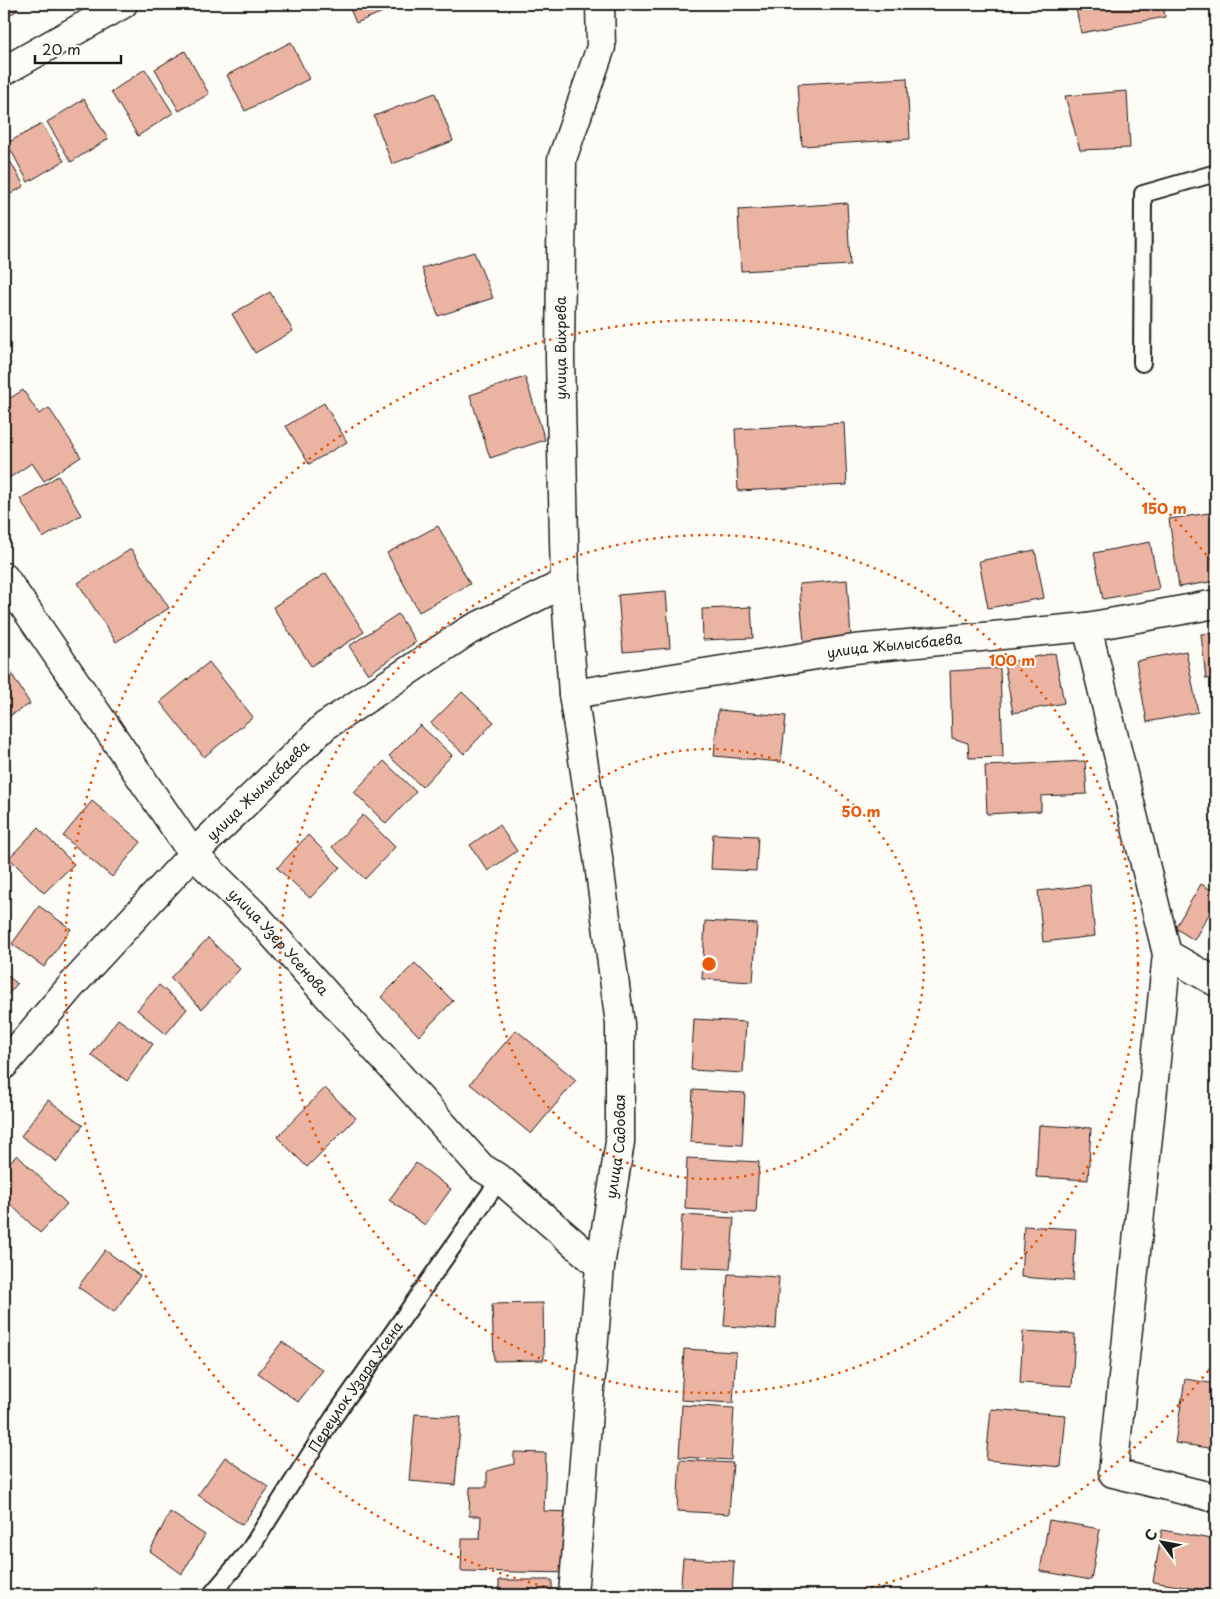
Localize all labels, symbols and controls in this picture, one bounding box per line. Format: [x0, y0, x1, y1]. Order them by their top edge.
scale bar [35, 32, 121, 64]
text: 20 m [42, 37, 81, 60]
street label: улица Вихрева [550, 296, 571, 400]
text: 150 m [1141, 496, 1187, 519]
street label: улица Жылысбаева [825, 628, 963, 663]
text: 100 m [989, 648, 1035, 671]
street label: улица Жылысбаева [202, 736, 314, 845]
text: 50 m [842, 799, 880, 822]
street label: улица Узер Усенова [224, 883, 334, 1000]
centre of rings [700, 955, 718, 973]
street label: улица Садовая [600, 1094, 630, 1200]
street label: Переулок Узара Усена [303, 1316, 408, 1456]
north arrow [1138, 1516, 1188, 1566]
text: С [1139, 1525, 1162, 1545]

